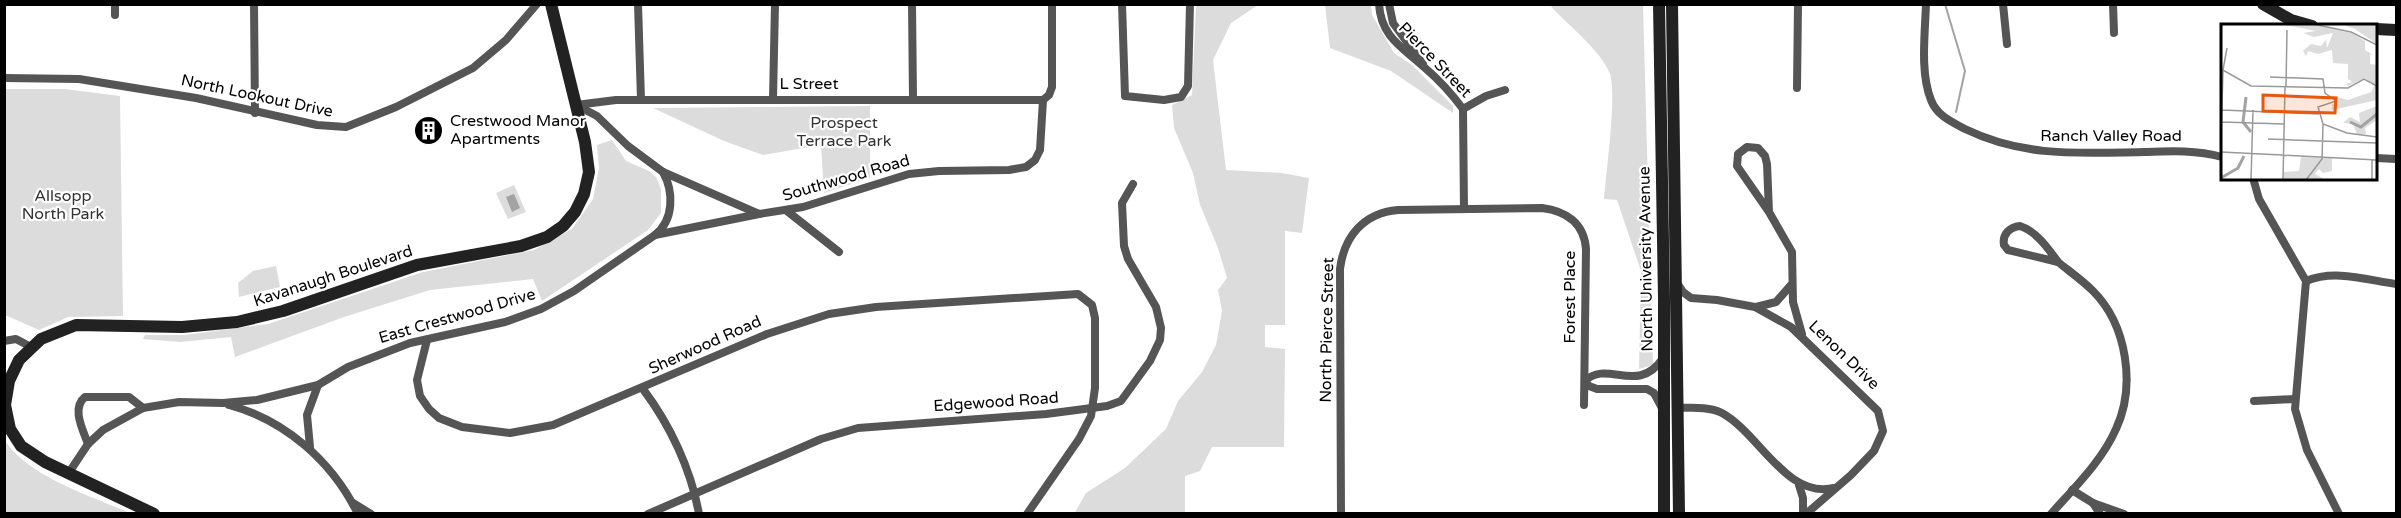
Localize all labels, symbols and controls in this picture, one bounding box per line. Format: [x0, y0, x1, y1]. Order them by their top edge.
street label: Pierce Street [1394, 18, 1476, 102]
inset map [2221, 24, 2377, 180]
street label: North Lookout Drive [179, 70, 335, 122]
street label: L Street [779, 74, 839, 94]
place label: Crestwood Manor Apartments [450, 111, 587, 149]
park label: Prospect Terrace Park [797, 113, 892, 151]
building icon: Crestwood Manor Apartments [413, 114, 445, 146]
street label: Ranch Valley Road [2040, 126, 2182, 146]
street label: Southwood Road [780, 150, 912, 206]
street label: North University Avenue [1634, 166, 1658, 352]
park label: Allsopp North Park [22, 186, 105, 224]
street label: Kavanaugh Boulevard [251, 241, 415, 311]
street label: Forest Place [1560, 251, 1580, 343]
street label: North Pierce Street [1316, 257, 1338, 403]
street label: East Crestwood Drive [376, 284, 538, 348]
street label: Sherwood Road [646, 311, 764, 379]
street label: Lenon Drive [1804, 316, 1884, 394]
street label: Edgewood Road [933, 388, 1059, 416]

